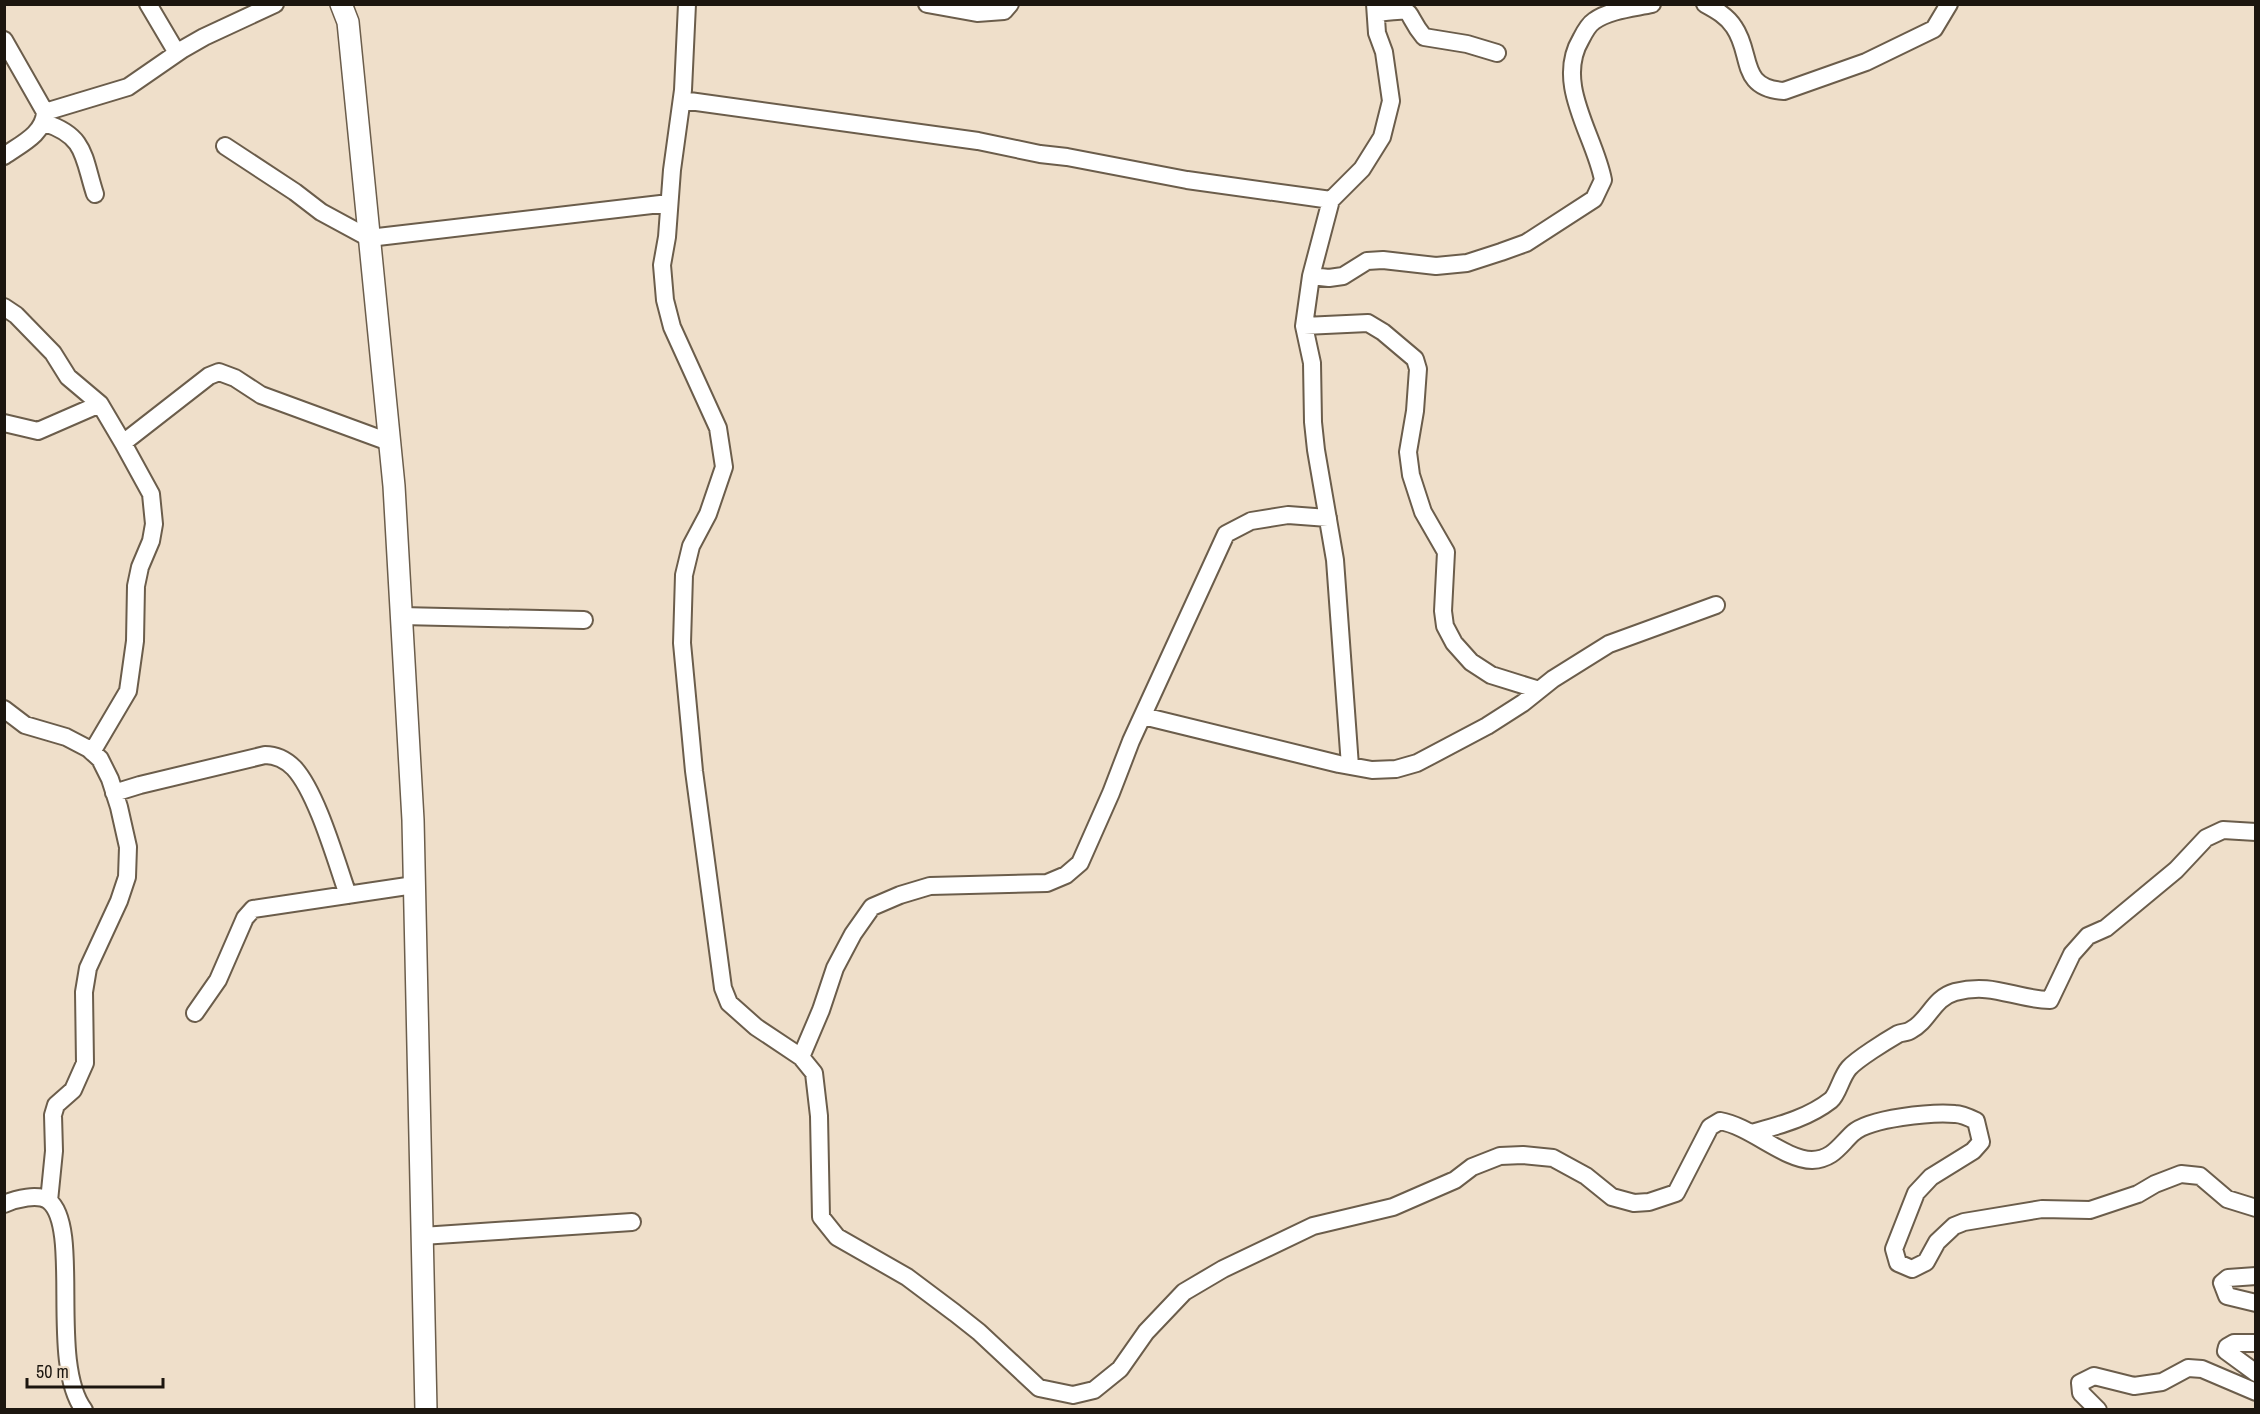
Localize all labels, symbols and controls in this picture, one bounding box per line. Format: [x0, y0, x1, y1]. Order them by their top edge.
scale bar [27, 1351, 164, 1389]
text: 50 m [36, 1359, 69, 1384]

